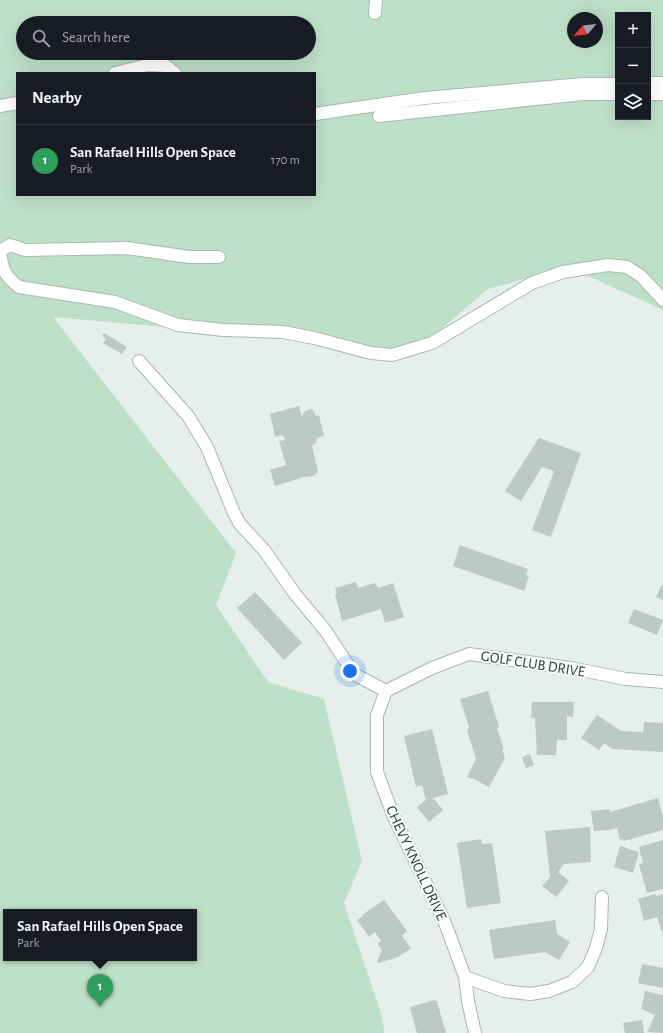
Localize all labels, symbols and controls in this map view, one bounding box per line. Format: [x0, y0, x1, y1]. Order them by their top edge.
north arrow [567, 12, 603, 48]
map controls [615, 12, 651, 120]
button: + [615, 12, 651, 48]
search box [16, 16, 316, 60]
icon: search [30, 27, 52, 49]
text: Search here [62, 30, 130, 45]
button: − [615, 48, 651, 84]
button: layers [615, 84, 651, 120]
text: Nearby [32, 89, 82, 106]
text: San Rafael Hills Open Space [70, 145, 236, 160]
text: 1 [43, 154, 47, 167]
text: 170 m [271, 154, 300, 167]
text: Park [70, 163, 92, 176]
street label: GOLF CLUB DRIVE [480, 648, 586, 680]
your location [340, 661, 360, 681]
street label: CHEVY KNOLL DRIVE [383, 804, 449, 922]
popup [3, 909, 197, 961]
text: San Rafael Hills Open Space [17, 919, 183, 934]
text: Park [17, 937, 40, 950]
pin: 1 [87, 974, 113, 1007]

